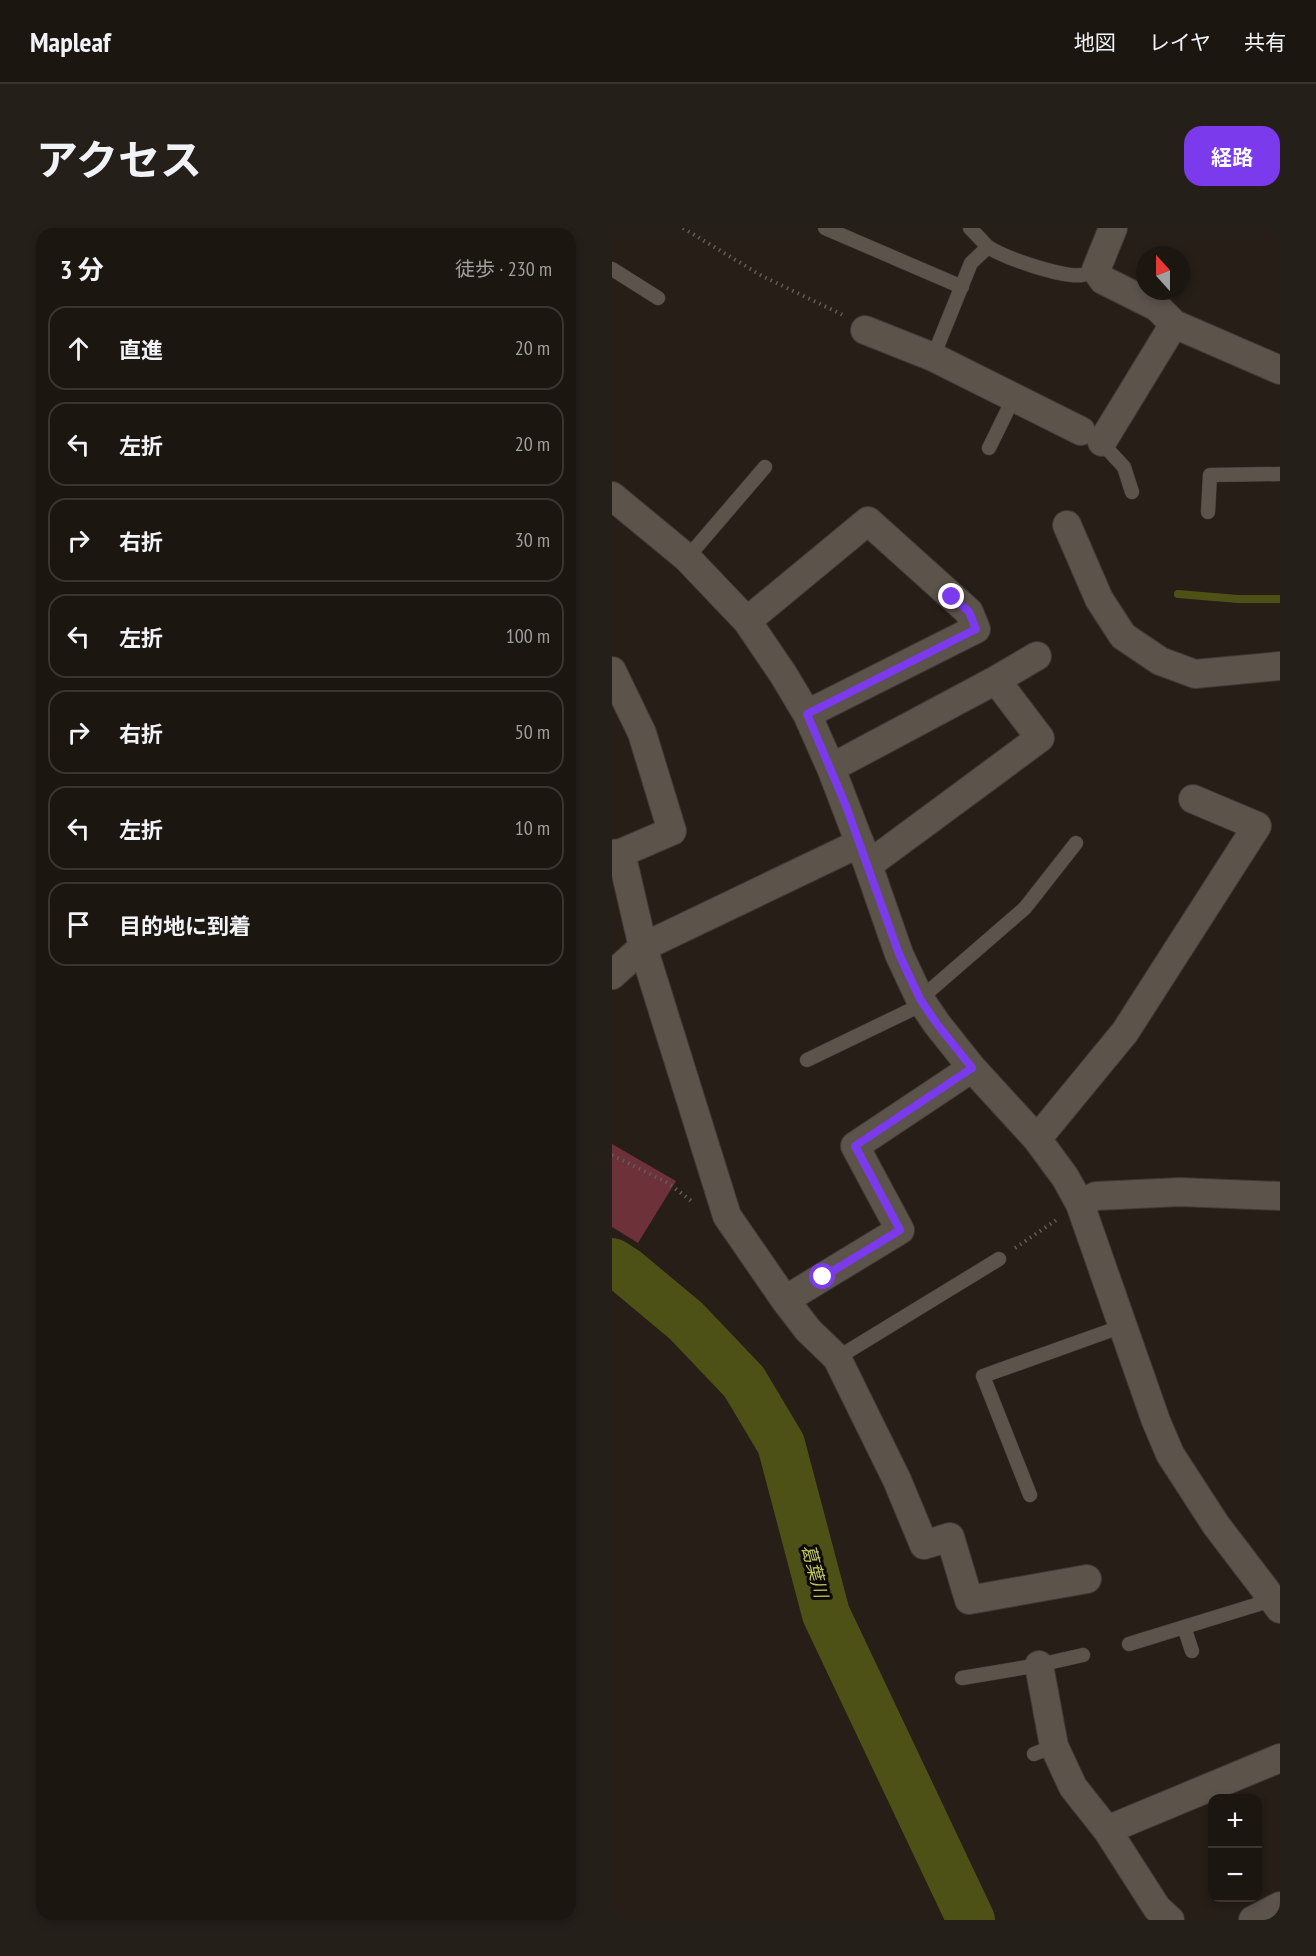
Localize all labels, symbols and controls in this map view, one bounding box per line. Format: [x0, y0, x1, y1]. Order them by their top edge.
text: Mapleaf [30, 23, 111, 60]
text: 地図 [1074, 29, 1116, 56]
text: レイヤ [1149, 29, 1211, 56]
text: 共有 [1244, 29, 1286, 56]
button: 経路 [1184, 126, 1280, 186]
text: アクセス [36, 132, 202, 187]
north arrow [1136, 246, 1190, 300]
text: 3 分 [60, 253, 104, 286]
text: 徒歩 · 230 m [455, 256, 552, 282]
icon: ahead [62, 332, 95, 365]
text: 20 m [515, 335, 550, 361]
text: 直進 [119, 336, 163, 364]
icon: left [62, 428, 95, 461]
text: 20 m [515, 431, 550, 457]
text: 左折 [119, 432, 163, 460]
icon: right [62, 524, 95, 557]
text: 30 m [515, 527, 550, 553]
text: 右折 [119, 528, 163, 556]
route end [938, 583, 964, 609]
icon: left [62, 620, 95, 653]
text: 100 m [506, 623, 550, 649]
text: 左折 [119, 624, 163, 652]
icon: right [62, 716, 95, 749]
text: 50 m [515, 719, 550, 745]
text: 右折 [119, 720, 163, 748]
icon: left [62, 812, 95, 845]
text: 10 m [515, 815, 550, 841]
text: 左折 [119, 816, 163, 844]
icon: arrive [62, 908, 95, 941]
text: 目的地に到着 [119, 912, 251, 940]
route start [809, 1263, 835, 1289]
water label: 葛葉川 [797, 1542, 834, 1602]
map controls [1208, 1794, 1262, 1902]
button: + [1208, 1794, 1262, 1848]
button: − [1208, 1848, 1262, 1902]

